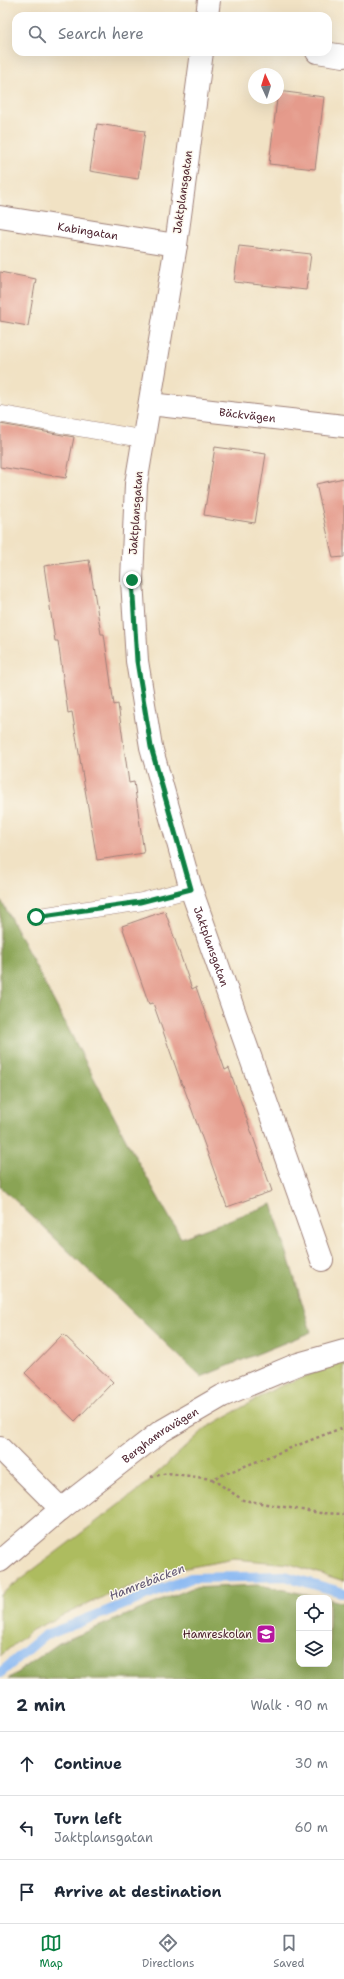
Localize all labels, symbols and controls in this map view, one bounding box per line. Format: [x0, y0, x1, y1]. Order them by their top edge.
search box [12, 12, 332, 56]
icon: search [26, 23, 48, 45]
text: Search here [58, 24, 144, 44]
north arrow [248, 68, 284, 104]
street label: Jaktplansgatan [170, 149, 196, 235]
street label: Kabingatan [56, 219, 120, 243]
street label: Bäckvägen [218, 404, 277, 426]
street label: Jaktplansgatan [126, 470, 146, 555]
route end [123, 571, 141, 589]
street label: Jaktplansgatan [190, 905, 232, 989]
route start [27, 908, 45, 926]
street label: Berghamravägen [119, 1404, 201, 1466]
water label: Hamrebäcken [107, 1560, 187, 1604]
map controls [296, 1595, 332, 1667]
button: locate [296, 1595, 332, 1631]
school or university icon: Hamreskolan [255, 1623, 277, 1645]
place label: Hamreskolan [183, 1627, 252, 1642]
button: layers [296, 1631, 332, 1667]
text: 2 min [16, 1694, 66, 1716]
text: Walk · 90 m [250, 1697, 328, 1714]
icon: ahead [16, 1753, 38, 1775]
text: Continue [54, 1754, 122, 1774]
text: 30 m [294, 1755, 328, 1772]
text: Turn left [54, 1809, 122, 1829]
icon: left [16, 1817, 38, 1839]
text: 60 m [295, 1819, 328, 1836]
text: Jaktplansgatan [54, 1829, 153, 1846]
icon: arrive [16, 1881, 38, 1903]
text: Arrive at destination [54, 1882, 222, 1902]
tab: Map [39, 1932, 63, 1971]
tab: Directions [142, 1932, 194, 1971]
tab: Saved [273, 1932, 305, 1971]

